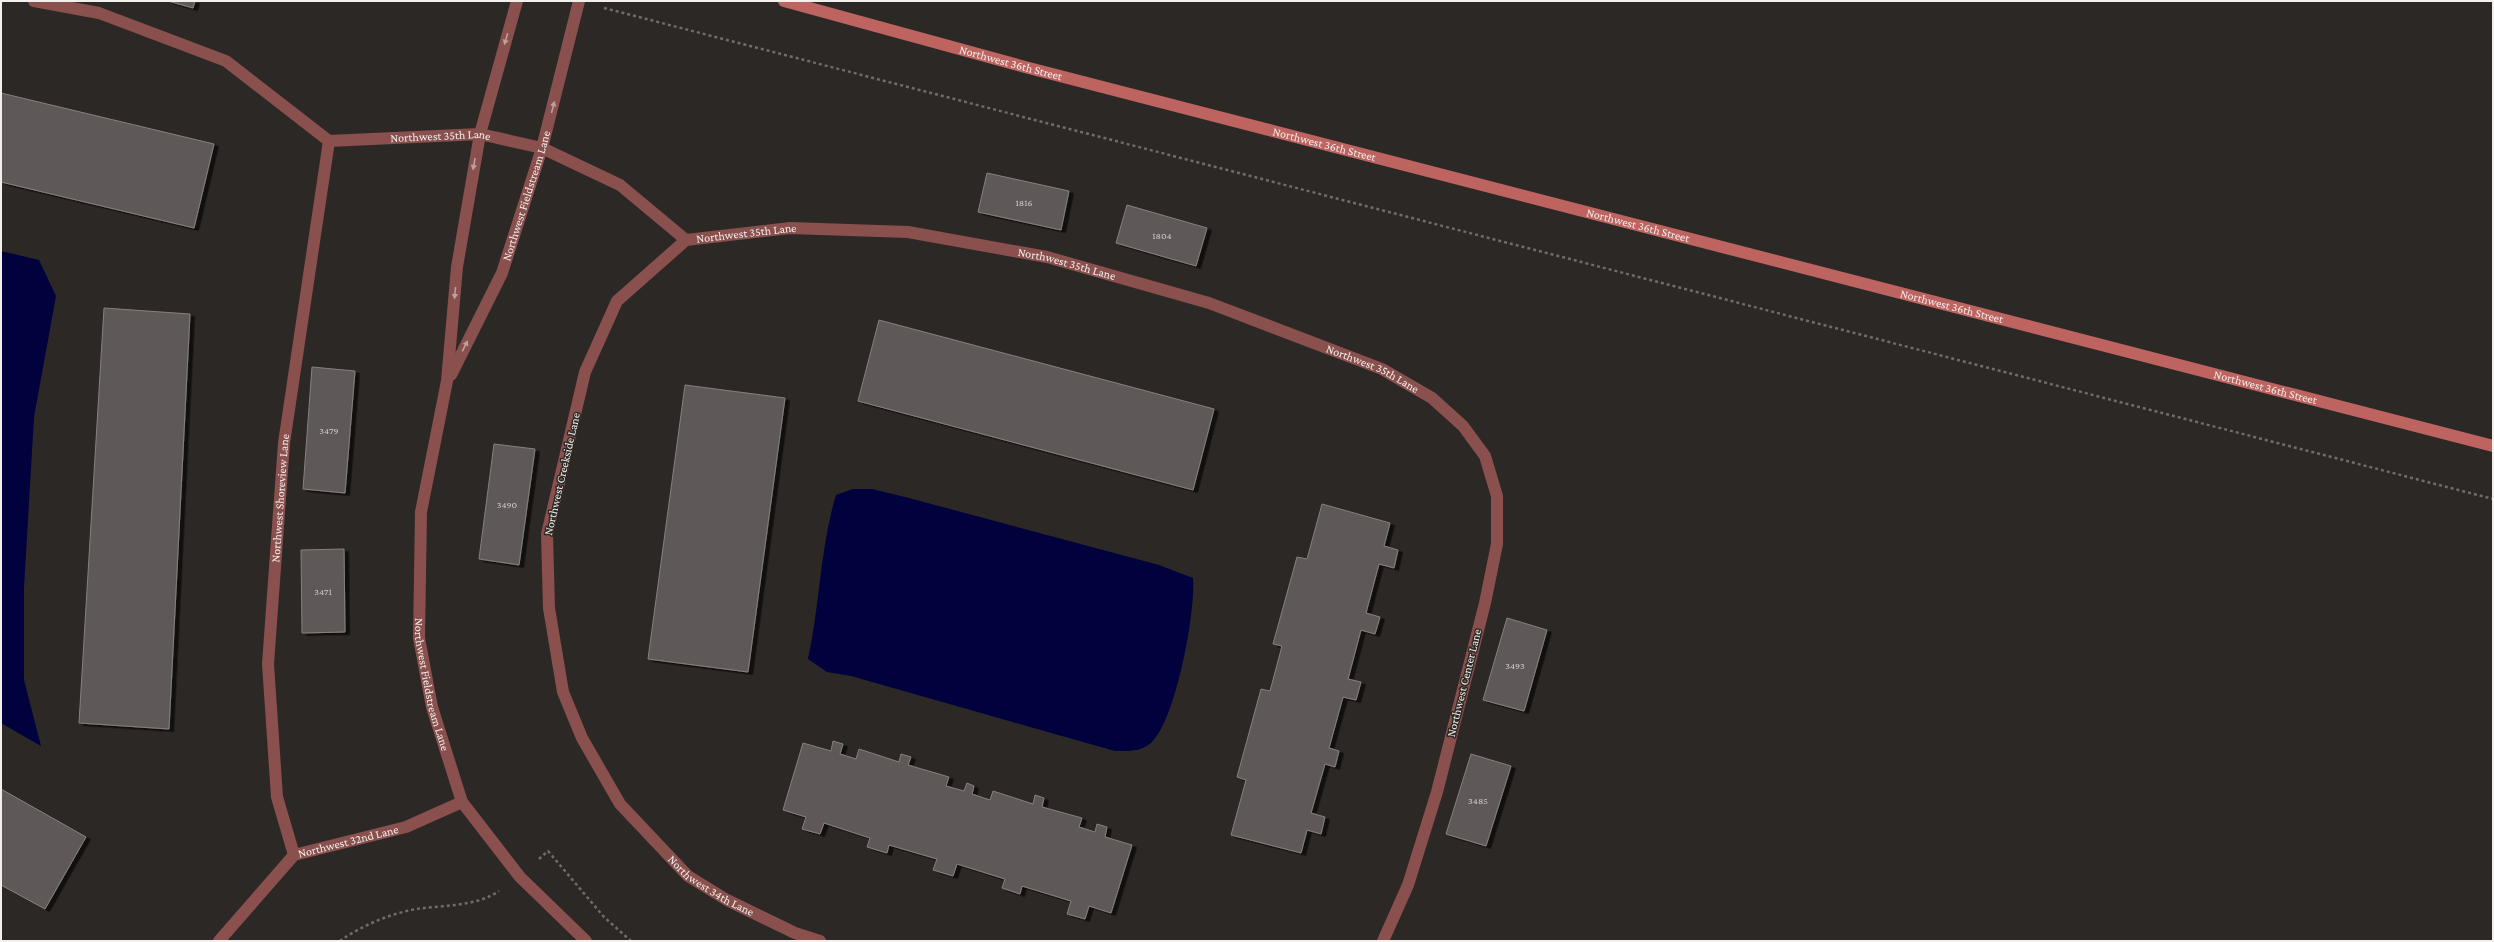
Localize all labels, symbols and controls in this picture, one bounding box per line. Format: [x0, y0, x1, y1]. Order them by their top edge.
one-way arrow [503, 33, 509, 45]
street label: Northwest 36th Street [958, 42, 1065, 84]
one-way arrow [550, 100, 556, 113]
street label: Northwest 36th Street [1271, 124, 1378, 165]
street label: Northwest 35th Lane [390, 127, 492, 145]
street label: Northwest Fieldstream Lane [499, 129, 553, 263]
one-way arrow [471, 158, 477, 171]
house number: 1816 [1015, 197, 1033, 208]
street label: Northwest 36th Street [1585, 205, 1692, 246]
street label: Northwest 35th Lane [696, 221, 797, 246]
house number: 1804 [1152, 230, 1172, 241]
street label: Northwest 35th Lane [1017, 245, 1117, 283]
street label: Northwest 36th Street [1899, 286, 2006, 327]
one-way arrow [451, 287, 458, 299]
one-way arrow [462, 341, 468, 352]
street label: Northwest 35th Lane [1324, 341, 1421, 396]
street label: Northwest 36th Street [2212, 367, 2320, 408]
street label: Northwest Creekside Lane [541, 411, 583, 537]
house number: 3479 [319, 425, 339, 436]
street label: Northwest Shoreview Lane [268, 433, 292, 563]
house number: 3490 [497, 499, 518, 510]
house number: 3471 [314, 586, 332, 597]
street label: Northwest Fieldstream Lane [412, 618, 452, 753]
street label: Northwest Center Lane [1444, 627, 1484, 739]
house number: 3493 [1505, 660, 1525, 671]
house number: 3485 [1468, 795, 1488, 806]
street label: Northwest 32nd Lane [297, 822, 400, 861]
street label: Northwest 34th Lane [665, 852, 756, 919]

